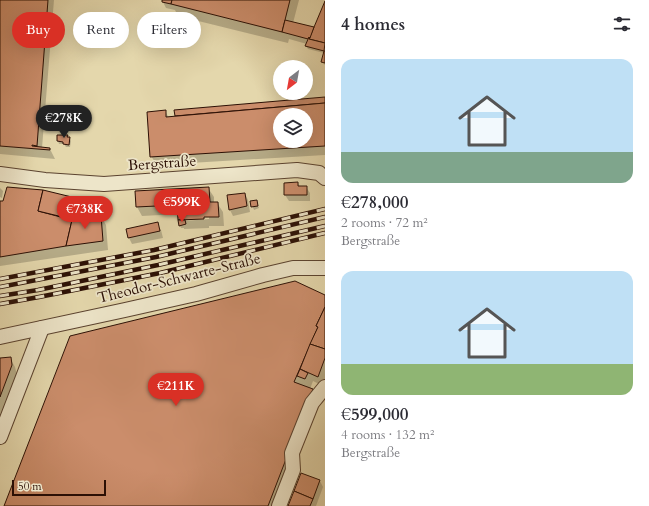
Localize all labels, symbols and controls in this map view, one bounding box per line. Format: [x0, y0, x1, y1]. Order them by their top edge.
chip: Buy [12, 12, 65, 48]
chip: Rent [73, 12, 129, 48]
chip: Filters [137, 12, 201, 48]
text: 4 homes [341, 13, 405, 36]
icon: filters [611, 13, 633, 35]
north arrow [273, 60, 313, 100]
map controls [273, 60, 313, 148]
icon: home [451, 85, 523, 157]
pin: €278K [36, 105, 92, 139]
button: layers [273, 108, 313, 148]
text: €278K [45, 109, 83, 127]
street label: Bergstraße [127, 151, 197, 175]
pin: €599K [154, 189, 210, 223]
text: €278,000 [341, 191, 408, 214]
text: €599K [163, 193, 201, 211]
pin: €738K [57, 196, 113, 230]
text: €738K [66, 200, 104, 218]
text: 2 rooms · 72 m² [341, 214, 428, 232]
text: Bergstraße [341, 232, 400, 250]
street label: Theodor-Schwarte-Straße [95, 248, 263, 308]
icon: home [451, 297, 523, 369]
pin: €211K [148, 373, 204, 407]
text: €211K [157, 377, 195, 395]
text: €599,000 [341, 403, 408, 426]
text: 4 rooms · 132 m² [341, 426, 434, 444]
text: Bergstraße [341, 444, 400, 462]
scale bar [12, 478, 106, 497]
text: 50 m [18, 479, 42, 494]

